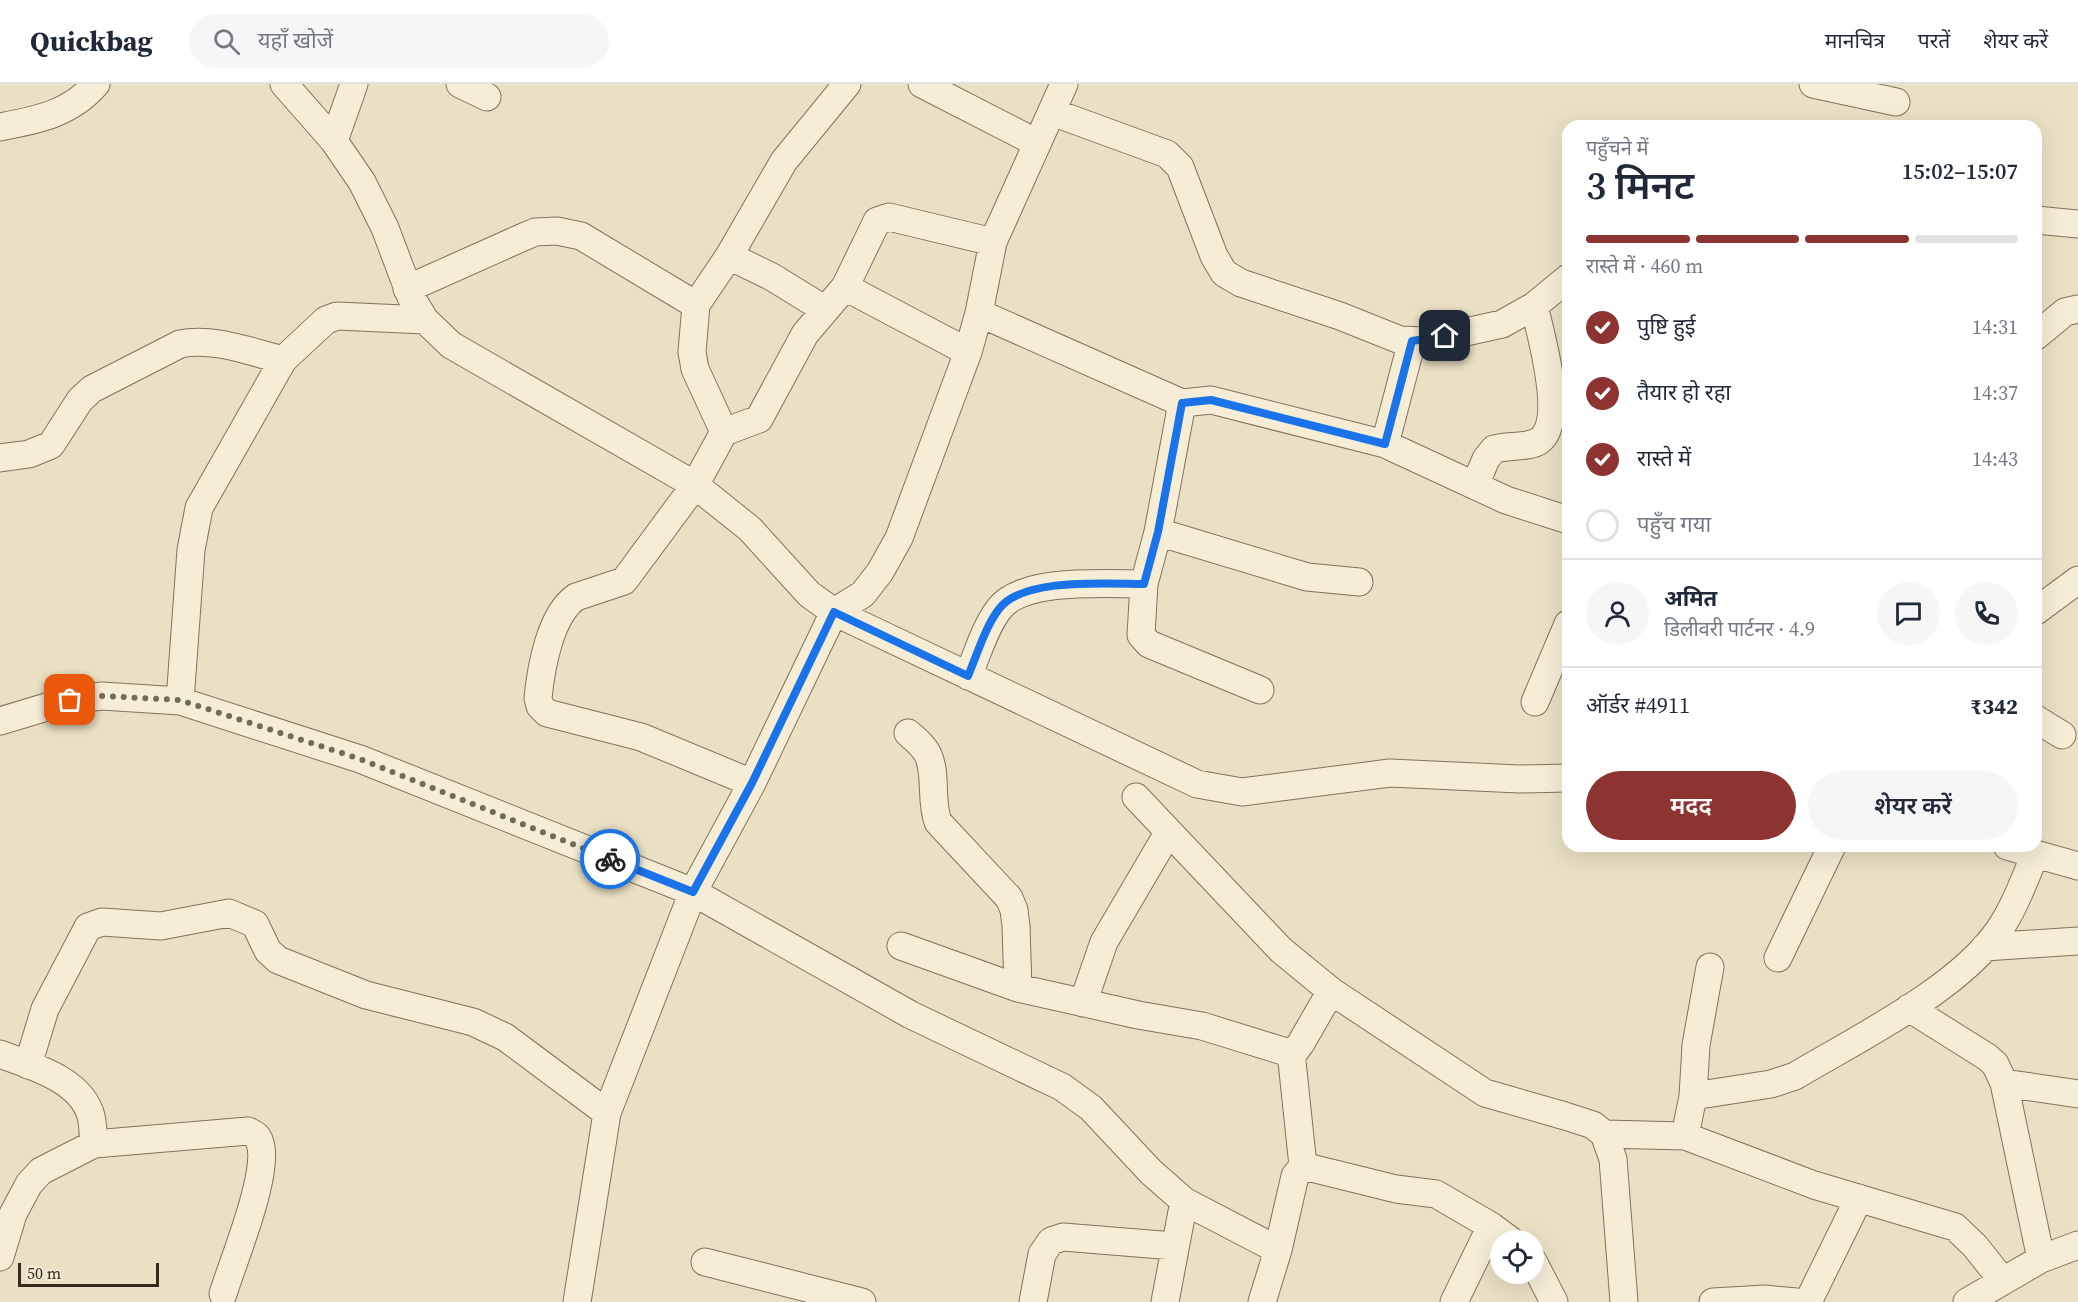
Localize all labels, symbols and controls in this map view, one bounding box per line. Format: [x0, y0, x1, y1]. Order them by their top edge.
search box [189, 14, 609, 68]
text: Quickbag [30, 22, 153, 60]
icon: search [210, 25, 243, 58]
text: यहाँ खोजें [258, 25, 333, 55]
text: मानचित्र [1825, 26, 1885, 55]
text: परतें [1918, 26, 1950, 55]
text: शेयर करें [1983, 26, 2048, 55]
text: पहुँचने में [1586, 134, 1648, 162]
text: 15:02–15:07 [1902, 156, 2018, 186]
text: 3 मिनट [1586, 159, 1694, 212]
text: रास्ते में · 460 m [1586, 252, 1703, 280]
pin [1419, 310, 1470, 361]
icon: check [1586, 311, 1619, 344]
text: पुष्टि हुई [1637, 311, 1696, 341]
text: 14:31 [1972, 313, 2018, 341]
icon: home [1428, 319, 1461, 352]
icon: check [1586, 377, 1619, 410]
text: तैयार हो रहा [1637, 377, 1731, 407]
text: 14:37 [1972, 379, 2018, 407]
icon: check [1586, 443, 1619, 476]
text: रास्ते में [1637, 443, 1691, 473]
text: 14:43 [1972, 445, 2018, 473]
text: पहुँच गया [1637, 509, 1711, 539]
button: person [1586, 582, 1649, 645]
button: chat [1877, 582, 1940, 645]
button: phone [1955, 582, 2018, 645]
text: अमित [1664, 583, 1717, 613]
text: डिलीवरी पार्टनर · 4.9 [1664, 615, 1815, 643]
pin [44, 674, 95, 725]
icon: bag [53, 683, 86, 716]
text: ऑर्डर #4911 [1586, 690, 1690, 720]
text: ₹342 [1970, 691, 2018, 721]
button: मदद [1586, 771, 1796, 840]
button: शेयर करें [1808, 771, 2018, 840]
courier [580, 829, 640, 889]
icon: bike [594, 843, 627, 876]
map controls [1490, 1230, 1544, 1284]
button: locate [1490, 1230, 1544, 1284]
scale bar [18, 1260, 159, 1288]
text: 50 m [27, 1262, 61, 1284]

